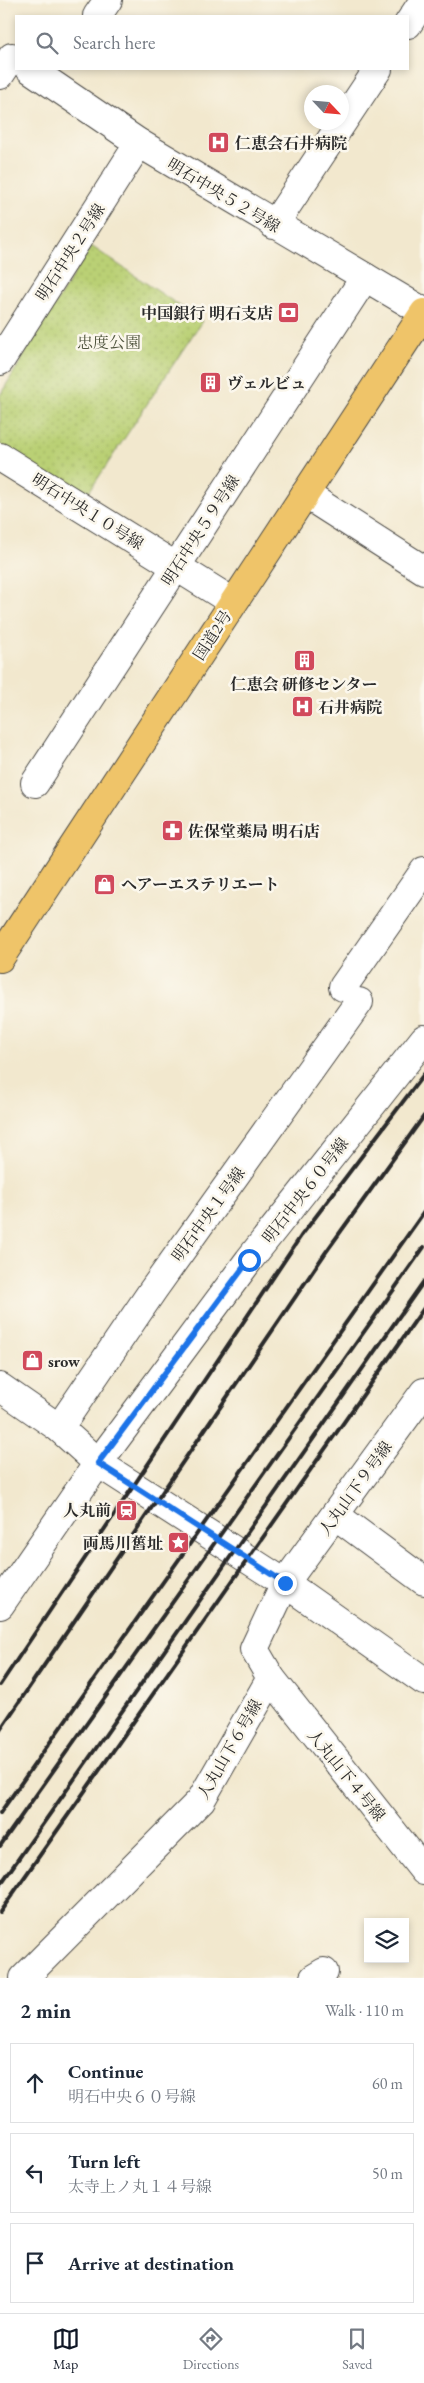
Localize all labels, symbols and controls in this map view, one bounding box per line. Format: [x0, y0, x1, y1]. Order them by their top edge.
search box [15, 15, 409, 70]
icon: search [33, 29, 61, 57]
text: Search here [73, 30, 155, 55]
north arrow [304, 85, 349, 130]
hospital icon: 仁恵会石井病院 [207, 131, 231, 155]
place label: 仁恵会石井病院 [235, 133, 347, 154]
street label: 明石中央５２号線 [163, 153, 284, 237]
street label: 明石中央２号線 [31, 200, 110, 305]
bank icon: 中国銀行 明石支店 [277, 301, 301, 325]
place label: 中国銀行 明石支店 [141, 303, 273, 324]
park label: 忠度公園 [77, 332, 141, 353]
building icon: ヴェルビュ [199, 371, 223, 395]
place label: ヴェルビュ [227, 373, 306, 394]
street label: 明石中央１０号線 [28, 469, 148, 554]
street label: 明石中央５９号線 [157, 471, 244, 590]
street label: 国道2号 [188, 606, 236, 664]
building icon: 仁恵会 研修センター [292, 648, 316, 672]
place label: 仁恵会 研修センター [230, 674, 378, 695]
hospital icon: 石井病院 [290, 695, 314, 719]
place label: 石井病院 [318, 697, 382, 718]
pharmacy icon: 佐保堂薬局 明石店 [160, 819, 184, 843]
place label: 佐保堂薬局 明石店 [188, 821, 320, 842]
shop icon: ヘアーエステリエート [93, 872, 117, 896]
place label: ヘアーエステリエート [121, 874, 279, 895]
street label: 明石中央６０号線 [258, 1133, 353, 1247]
street label: 明石中央１号線 [167, 1163, 250, 1266]
route start [238, 1249, 261, 1272]
shop icon: srow [20, 1349, 44, 1373]
place label: srow [48, 1351, 80, 1372]
street label: 人丸山下９号線 [314, 1437, 397, 1540]
station icon: 人丸前 [115, 1498, 139, 1522]
place label: 人丸前 [63, 1500, 111, 1521]
place icon: 両馬川舊址 [167, 1531, 191, 1555]
place label: 両馬川舊址 [83, 1533, 163, 1554]
route end [274, 1572, 297, 1595]
street label: 人丸山下６号線 [192, 1695, 267, 1803]
street label: 人丸山下４号線 [303, 1725, 390, 1825]
map controls [364, 1918, 409, 1963]
button: layers [364, 1918, 409, 1963]
text: 2 min [20, 1997, 71, 2024]
text: Walk · 110 m [325, 2000, 404, 2021]
text: Continue [68, 2059, 143, 2084]
icon: ahead [21, 2069, 49, 2097]
text: 60 m [372, 2073, 403, 2094]
text: 明石中央６０号線 [68, 2086, 196, 2107]
text: Turn left [68, 2149, 140, 2174]
icon: left [21, 2159, 49, 2187]
text: 50 m [372, 2163, 403, 2184]
text: 太寺上ノ丸１４号線 [68, 2176, 212, 2197]
icon: arrive [21, 2249, 49, 2277]
text: Arrive at destination [68, 2251, 234, 2276]
tab: Map [52, 2325, 80, 2373]
tab: Directions [183, 2325, 239, 2373]
tab: Saved [342, 2325, 372, 2373]

